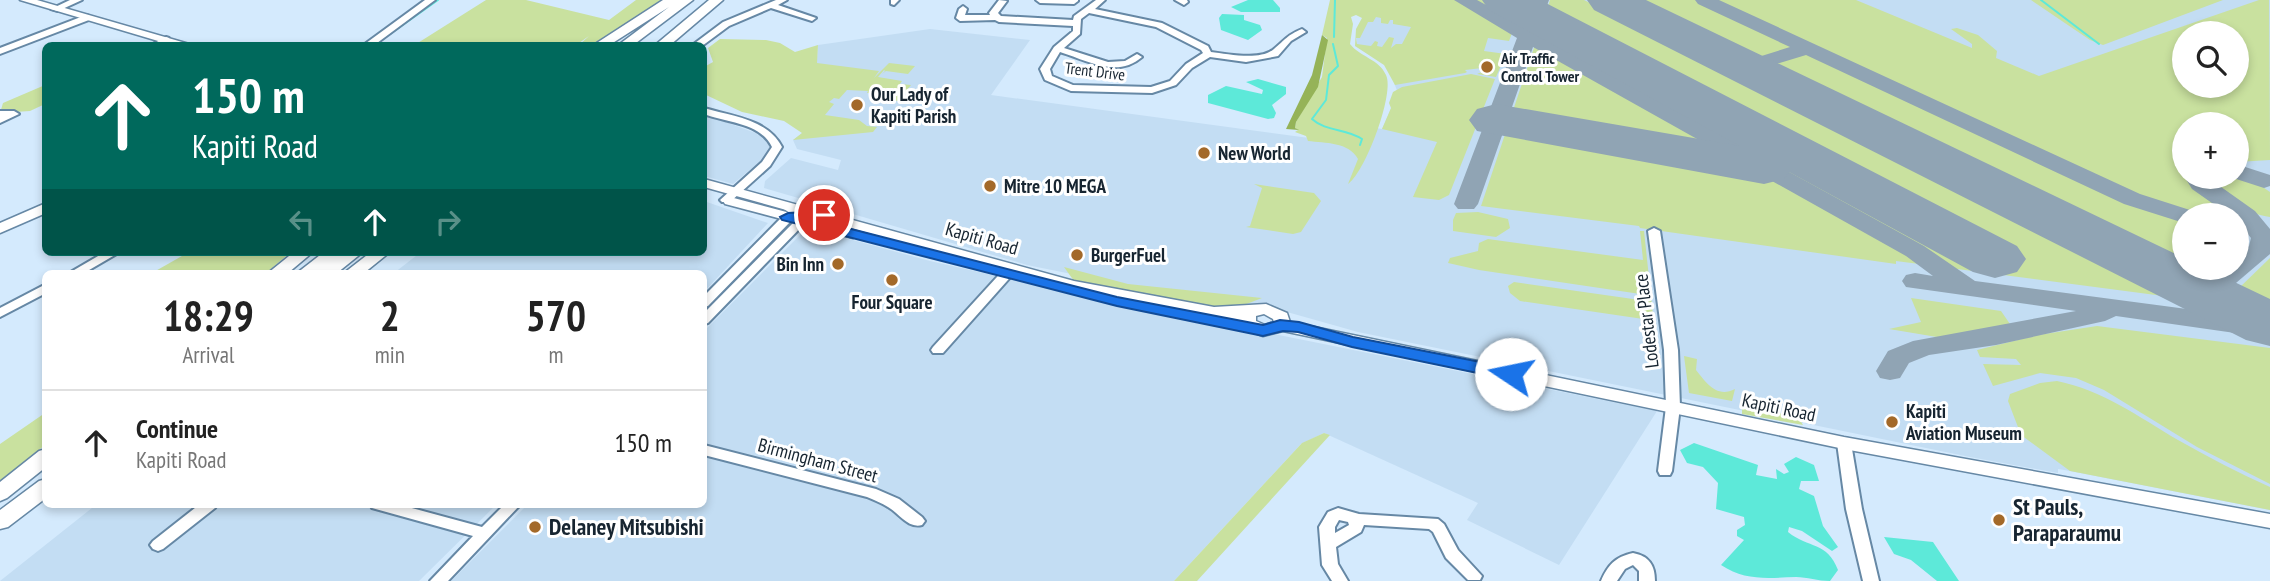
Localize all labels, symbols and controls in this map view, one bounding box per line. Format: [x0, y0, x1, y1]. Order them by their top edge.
map controls [2172, 21, 2249, 280]
button: search [2172, 21, 2249, 98]
place label: Air Traffic Control Tower [1500, 48, 1579, 86]
street label: Trent Drive [1064, 57, 1126, 85]
marker: Air Traffic Control Tower [1479, 59, 1495, 75]
text: 150 m [192, 63, 305, 127]
icon: ahead [77, 70, 168, 161]
place label: Our Lady of Kapiti Parish [871, 82, 956, 128]
marker: Our Lady of Kapiti Parish [849, 97, 865, 113]
button: + [2172, 112, 2249, 189]
text: Kapiti Road [192, 125, 318, 167]
place label: New World [1218, 141, 1291, 165]
marker: New World [1196, 145, 1212, 161]
place label: Mitre 10 MEGA [1004, 174, 1106, 198]
marker: Mitre 10 MEGA [982, 178, 998, 194]
pin [794, 185, 854, 245]
icon: arrive [805, 196, 843, 234]
icon: left [283, 203, 321, 241]
icon: ahead [356, 203, 394, 241]
icon: right [429, 203, 467, 241]
button: − [2172, 203, 2249, 280]
street label: Kapiti Road [943, 216, 1021, 260]
place label: BurgerFuel [1091, 243, 1166, 267]
marker: BurgerFuel [1069, 247, 1085, 263]
place label: Bin Inn [776, 252, 824, 276]
marker: Bin Inn [830, 256, 846, 272]
marker: Four Square [884, 272, 900, 288]
street label: Lodestar Place [1628, 272, 1664, 369]
text: 18:29 [163, 288, 254, 343]
text: 2 [380, 288, 400, 343]
text: 570 [526, 288, 586, 343]
place label: Four Square [851, 290, 933, 314]
position arrow [1474, 337, 1548, 411]
text: Arrival [182, 340, 234, 369]
text: min [375, 340, 405, 369]
text: m [548, 340, 563, 369]
street label: Kapiti Road [1740, 387, 1818, 427]
place label: Kapiti Aviation Museum [1905, 399, 2022, 445]
text: Continue [136, 412, 218, 445]
marker: Kapiti Aviation Museum [1884, 414, 1900, 430]
icon: ahead [77, 424, 115, 462]
text: 150 m [614, 426, 672, 459]
street label: Birmingham Street [755, 432, 881, 488]
text: Kapiti Road [136, 445, 226, 474]
place label: St Pauls, Paraparaumu [2013, 492, 2121, 547]
place label: Delaney Mitsubishi [549, 512, 704, 541]
marker: St Pauls, Paraparaumu [1991, 512, 2007, 528]
marker: Delaney Mitsubishi [527, 519, 543, 535]

